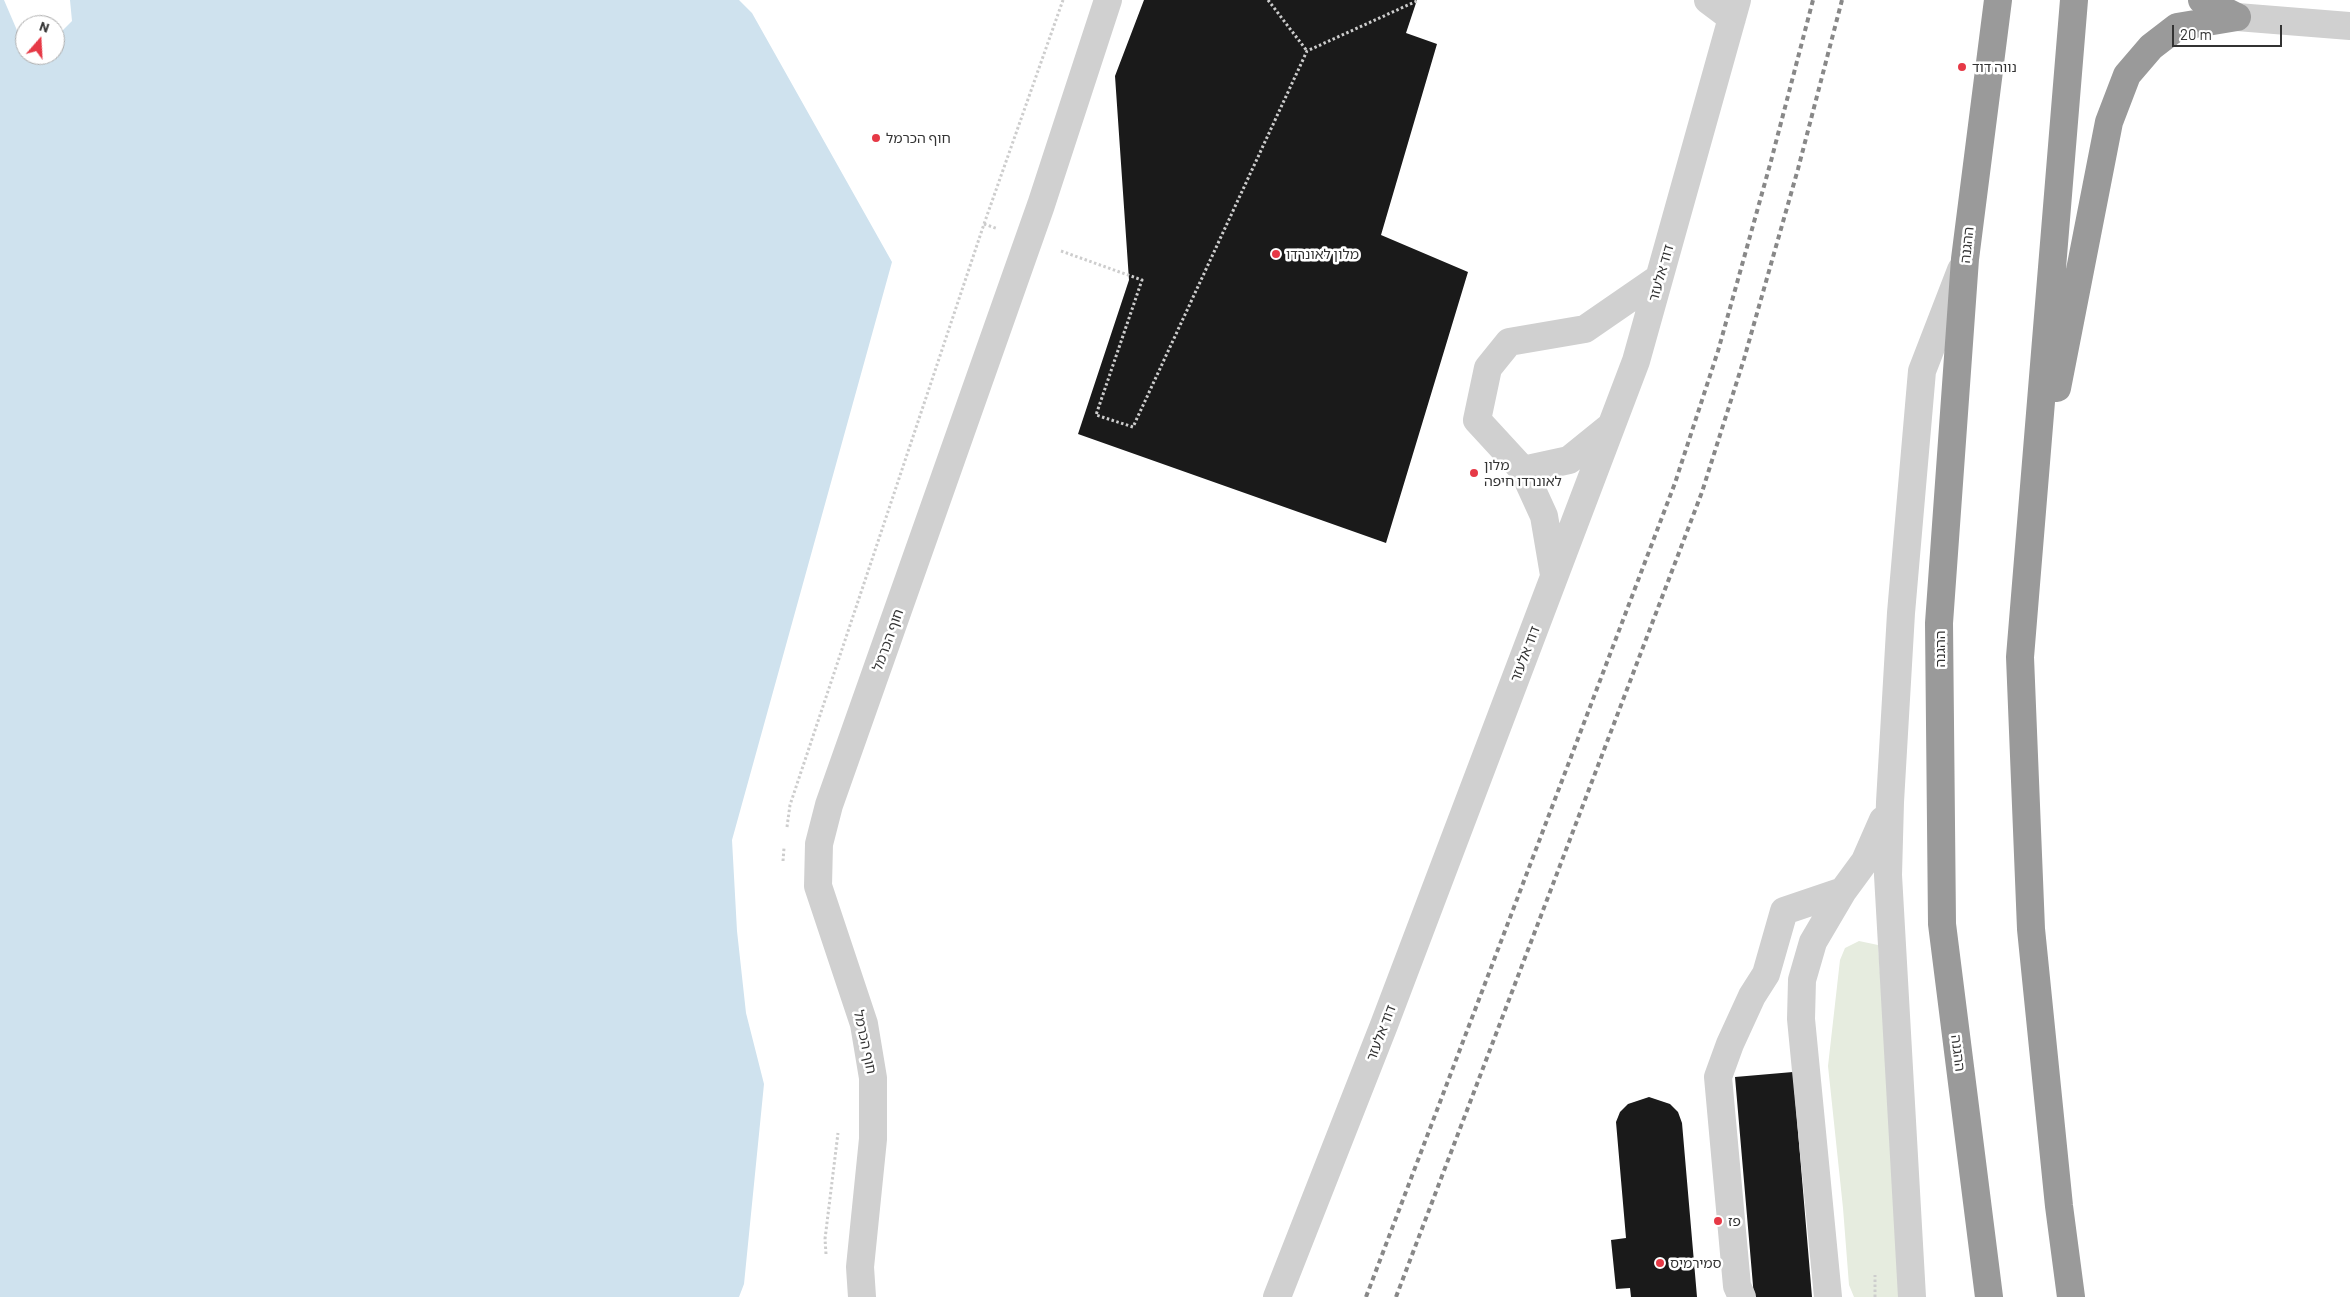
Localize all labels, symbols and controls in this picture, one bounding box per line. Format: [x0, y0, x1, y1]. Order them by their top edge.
north arrow [15, 15, 65, 65]
scale bar [2175, 15, 2285, 47]
text: N [38, 17, 52, 36]
text: 20 m [2180, 25, 2212, 43]
place label: נווה דוד [1972, 59, 2017, 75]
marker: נווה דוד [1956, 61, 1968, 73]
place label: חוף הכרמל [886, 130, 951, 146]
marker: חוף הכרמל [870, 132, 882, 144]
street label: ההגנה [1957, 226, 1977, 264]
street label: דוד אלעזר [1645, 243, 1677, 303]
place label: מלון לאונרדו [1286, 246, 1359, 262]
marker: מלון לאונרדו [1270, 248, 1282, 260]
place label: מלון לאונרדו חיפה [1484, 457, 1562, 490]
marker: מלון לאונרדו חיפה [1468, 467, 1480, 479]
street label: חוף הכרמל [869, 607, 907, 673]
street label: דוד אלעזר [1507, 624, 1543, 684]
street label: ההגנה [1932, 631, 1948, 667]
street label: דוד אלעזר [1363, 1003, 1399, 1063]
street label: חוף הכרמל [850, 1009, 880, 1075]
street label: ההגנה [1947, 1034, 1969, 1072]
place label: פז [1728, 1213, 1741, 1229]
marker: פז [1712, 1215, 1724, 1227]
place label: סמירמיס [1670, 1255, 1722, 1271]
marker: סמירמיס [1654, 1257, 1666, 1269]

